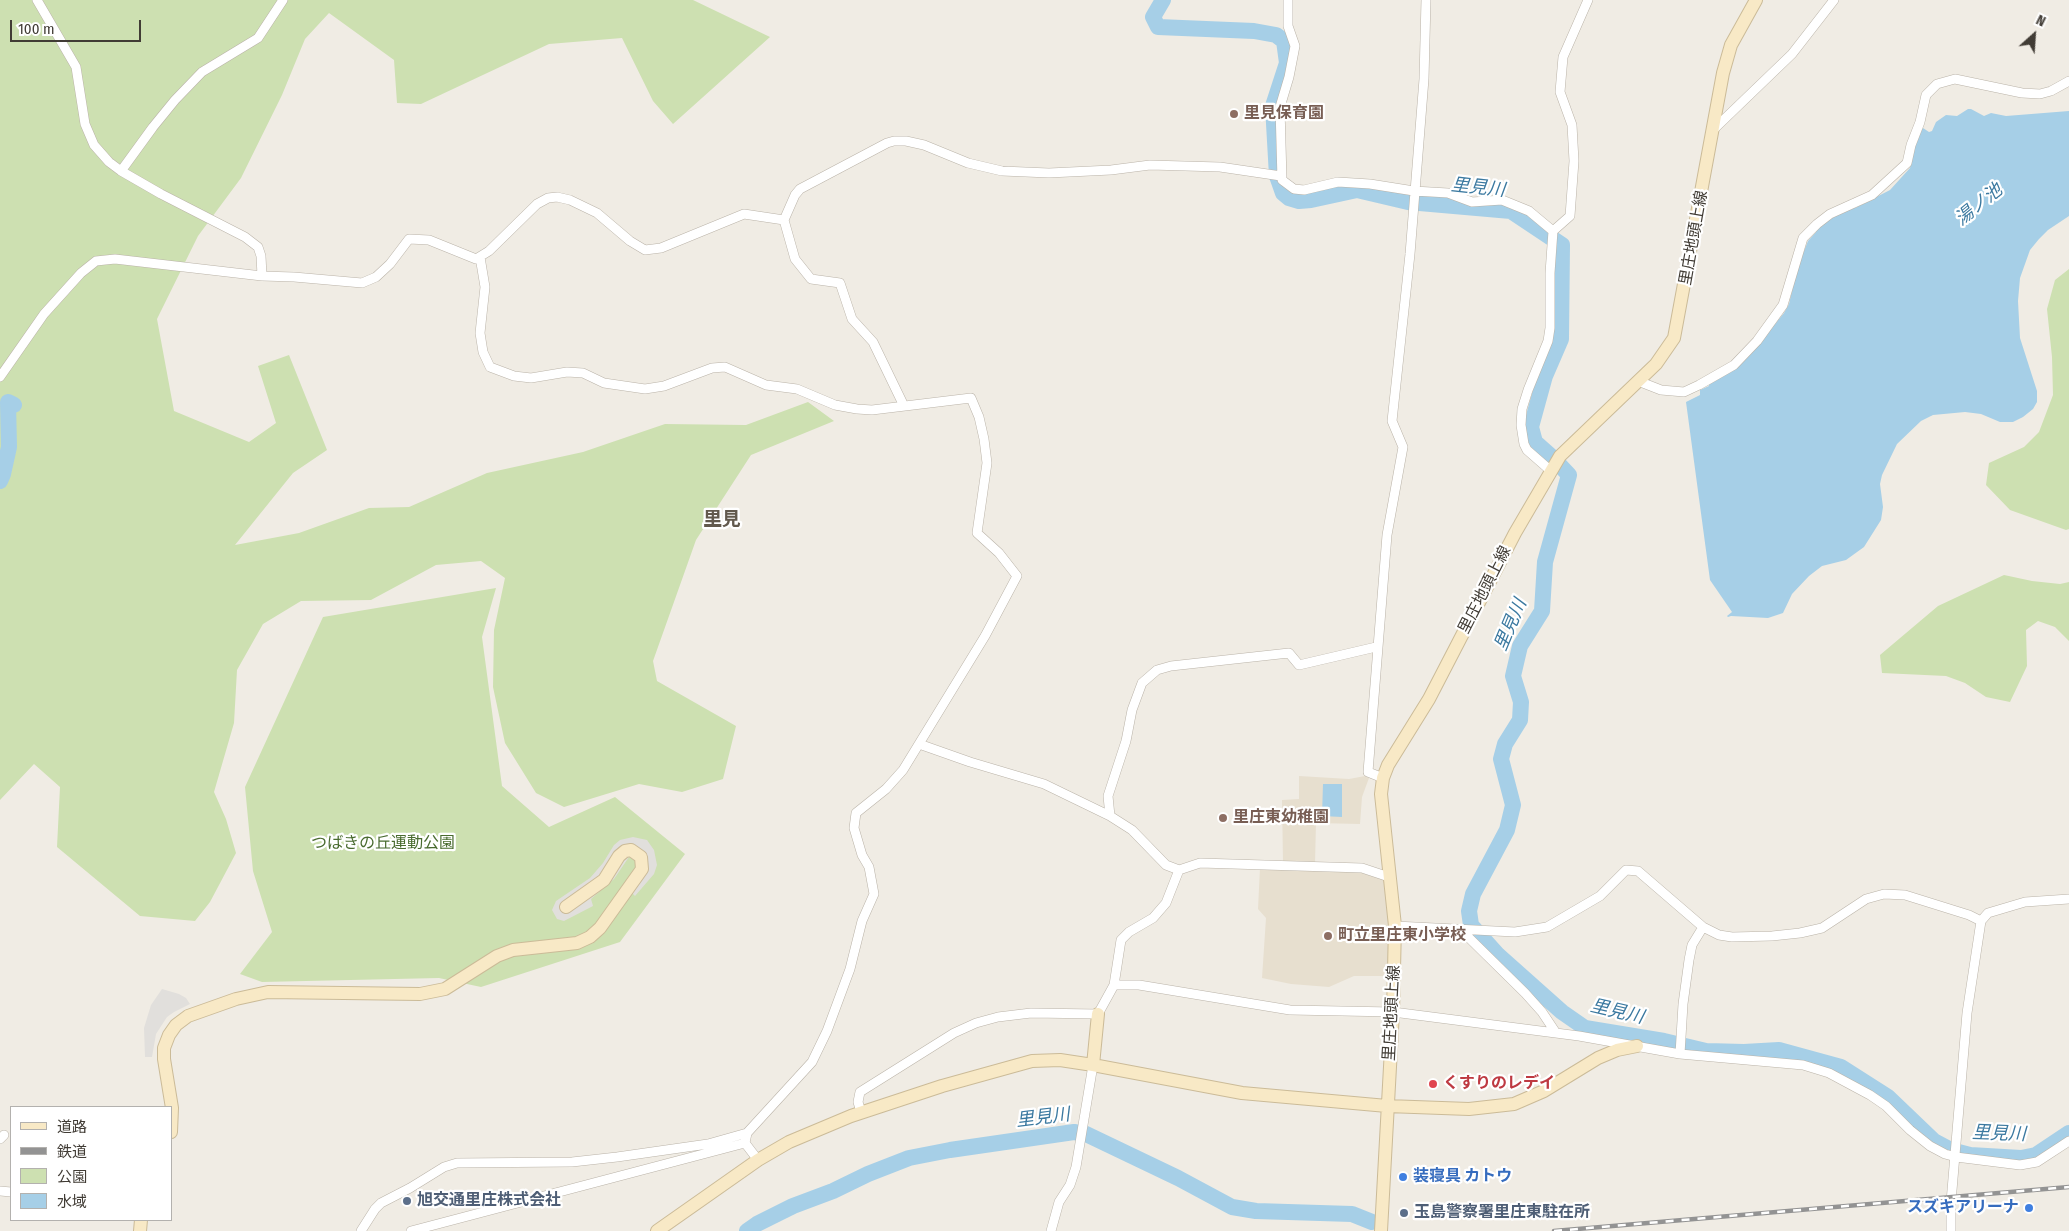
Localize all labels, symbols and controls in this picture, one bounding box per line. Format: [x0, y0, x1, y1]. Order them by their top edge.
scale bar [12, 10, 144, 42]
north arrow [2009, 10, 2059, 60]
text: N [2033, 12, 2048, 31]
text: 100 m [18, 20, 55, 38]
place label: 里見保育園 [1244, 104, 1324, 124]
marker: 里見保育園 [1228, 108, 1240, 120]
water label: 里見川 [1450, 174, 1506, 202]
water label: 湯ノ池 [1951, 180, 2007, 230]
street label: 里庄地頭上線 [1676, 189, 1712, 287]
district label: 里見 [703, 509, 741, 531]
street label: 里庄地頭上線 [1455, 543, 1515, 637]
water label: 里見川 [1491, 596, 1531, 654]
place label: 里庄東幼稚園 [1233, 808, 1329, 828]
marker: 里庄東幼稚園 [1217, 812, 1229, 824]
park label: つばきの丘運動公園 [311, 834, 455, 854]
place label: 町立里庄東小学校 [1338, 926, 1466, 946]
marker: 町立里庄東小学校 [1322, 930, 1334, 942]
street label: 里庄地頭上線 [1380, 965, 1404, 1061]
water label: 里見川 [1588, 995, 1646, 1029]
place label: くすりのレデイ [1443, 1074, 1555, 1094]
marker: くすりのレデイ [1427, 1078, 1439, 1090]
water label: 里見川 [1015, 1104, 1071, 1132]
legend [10, 1106, 172, 1221]
text: 道路 [57, 1118, 87, 1136]
water label: 里見川 [1972, 1122, 2026, 1146]
text: 鉄道 [57, 1143, 87, 1161]
place label: 装寝具 カトウ [1413, 1167, 1512, 1187]
text: 公園 [57, 1168, 87, 1186]
marker: 装寝具 カトウ [1397, 1171, 1409, 1183]
place label: 旭交通里庄株式会社 [417, 1191, 561, 1211]
text: 水域 [57, 1193, 87, 1211]
marker: 旭交通里庄株式会社 [401, 1195, 413, 1207]
place label: スズキアリーナ [1907, 1198, 2019, 1218]
marker: スズキアリーナ [2023, 1202, 2035, 1214]
place label: 玉島警察署里庄東駐在所 [1414, 1203, 1590, 1223]
marker: 玉島警察署里庄東駐在所 [1398, 1207, 1410, 1219]

